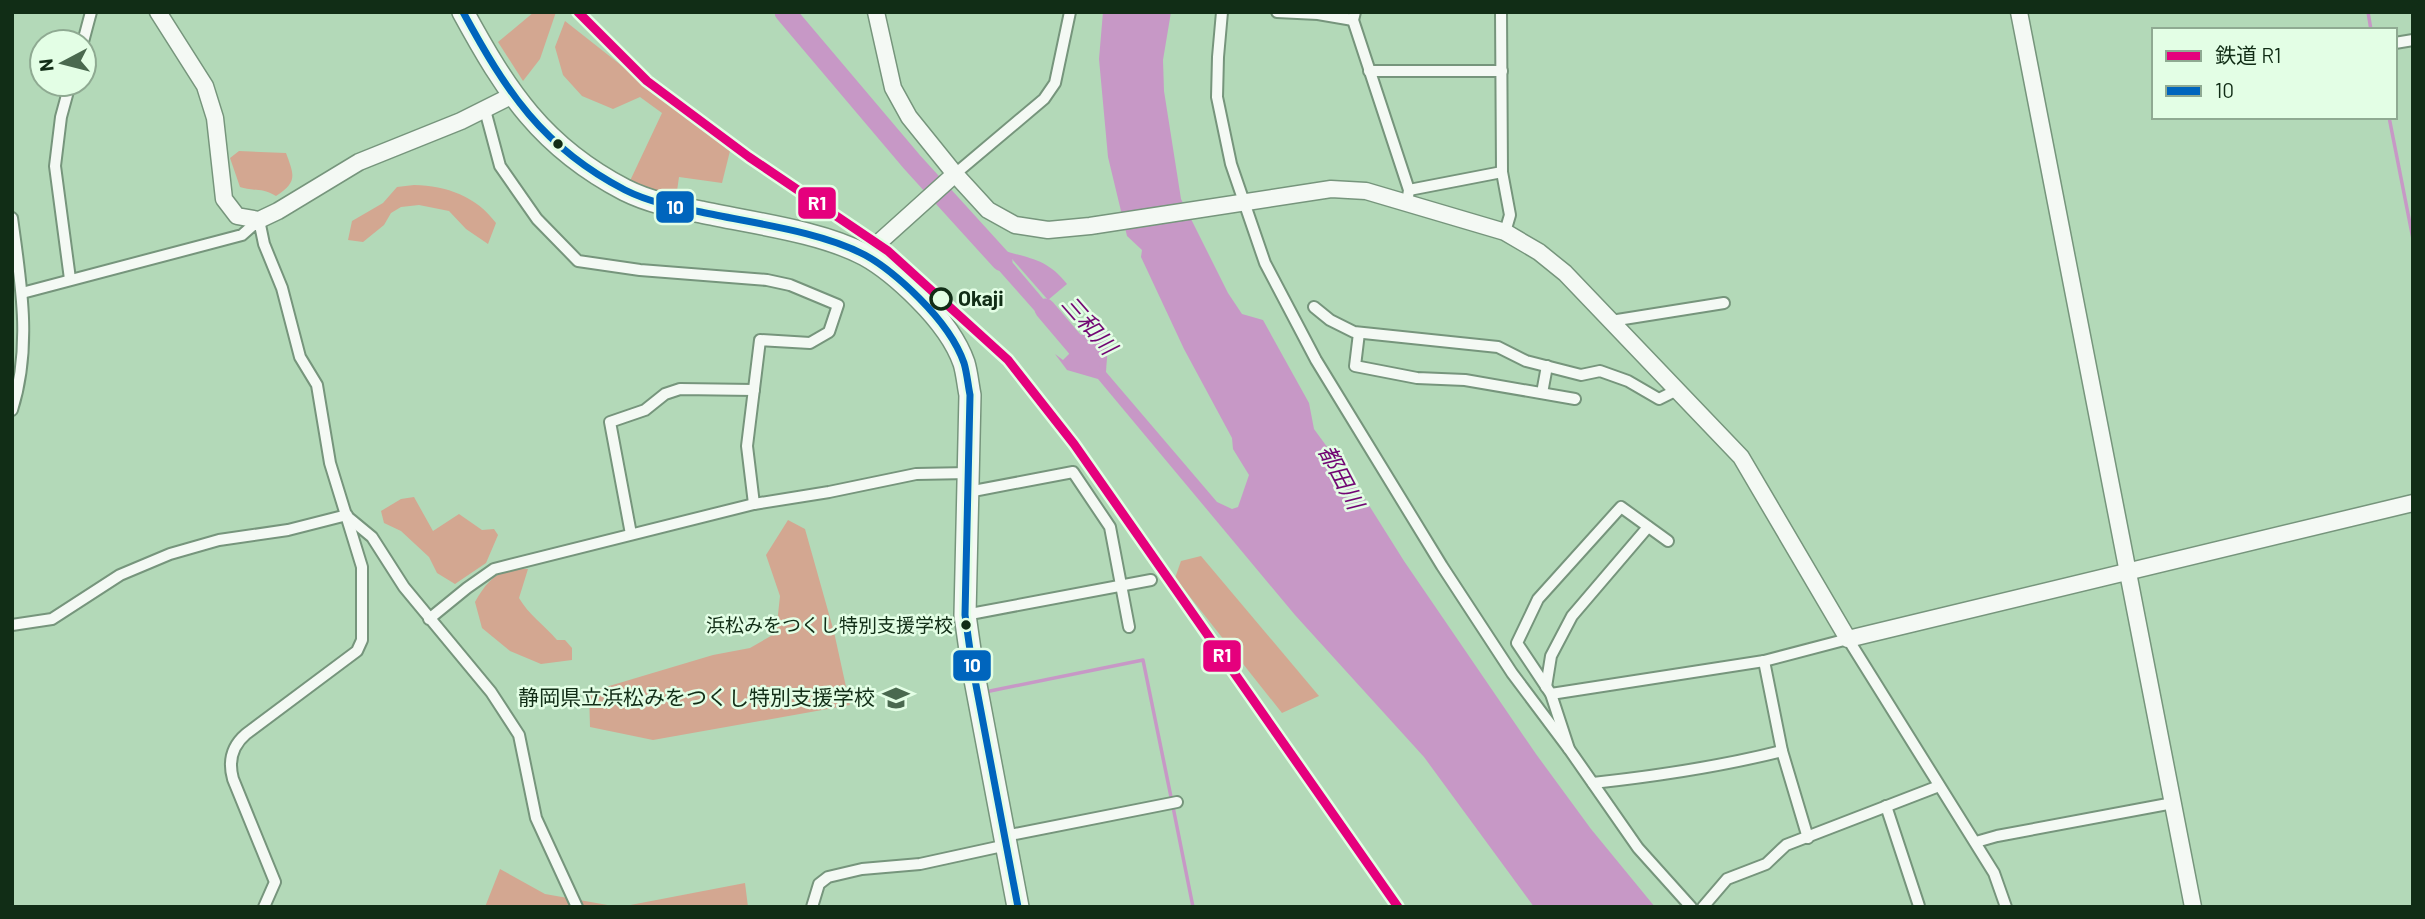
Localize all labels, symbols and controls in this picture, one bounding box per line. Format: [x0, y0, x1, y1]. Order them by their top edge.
north arrow [28, 28, 98, 98]
legend [2152, 28, 2397, 119]
text: 鉄道 R1 [2215, 42, 2281, 67]
text: N [33, 57, 58, 73]
text: 10 [2215, 77, 2234, 102]
unlabelled marker [551, 137, 565, 151]
line badge: R1 [797, 186, 837, 220]
line badge: 10 [655, 190, 695, 224]
text: R1 [808, 191, 826, 214]
text: 10 [666, 195, 684, 218]
place label: Okaji [958, 285, 1004, 310]
marker: Okaji [930, 288, 952, 310]
water label: 三和川 [1057, 289, 1125, 362]
water label: 都田川 [1313, 439, 1372, 516]
place label: 浜松みをつくし特別支援学校 [706, 613, 953, 636]
marker: 浜松みをつくし特別支援学校 [959, 618, 973, 632]
line badge: R1 [1202, 639, 1242, 673]
text: R1 [1213, 643, 1231, 666]
line badge: 10 [952, 649, 992, 682]
text: 10 [963, 653, 981, 676]
school or university icon: 静岡県立浜松みをつくし特別支援学校 [881, 683, 911, 713]
place label: 静岡県立浜松みをつくし特別支援学校 [518, 684, 875, 709]

